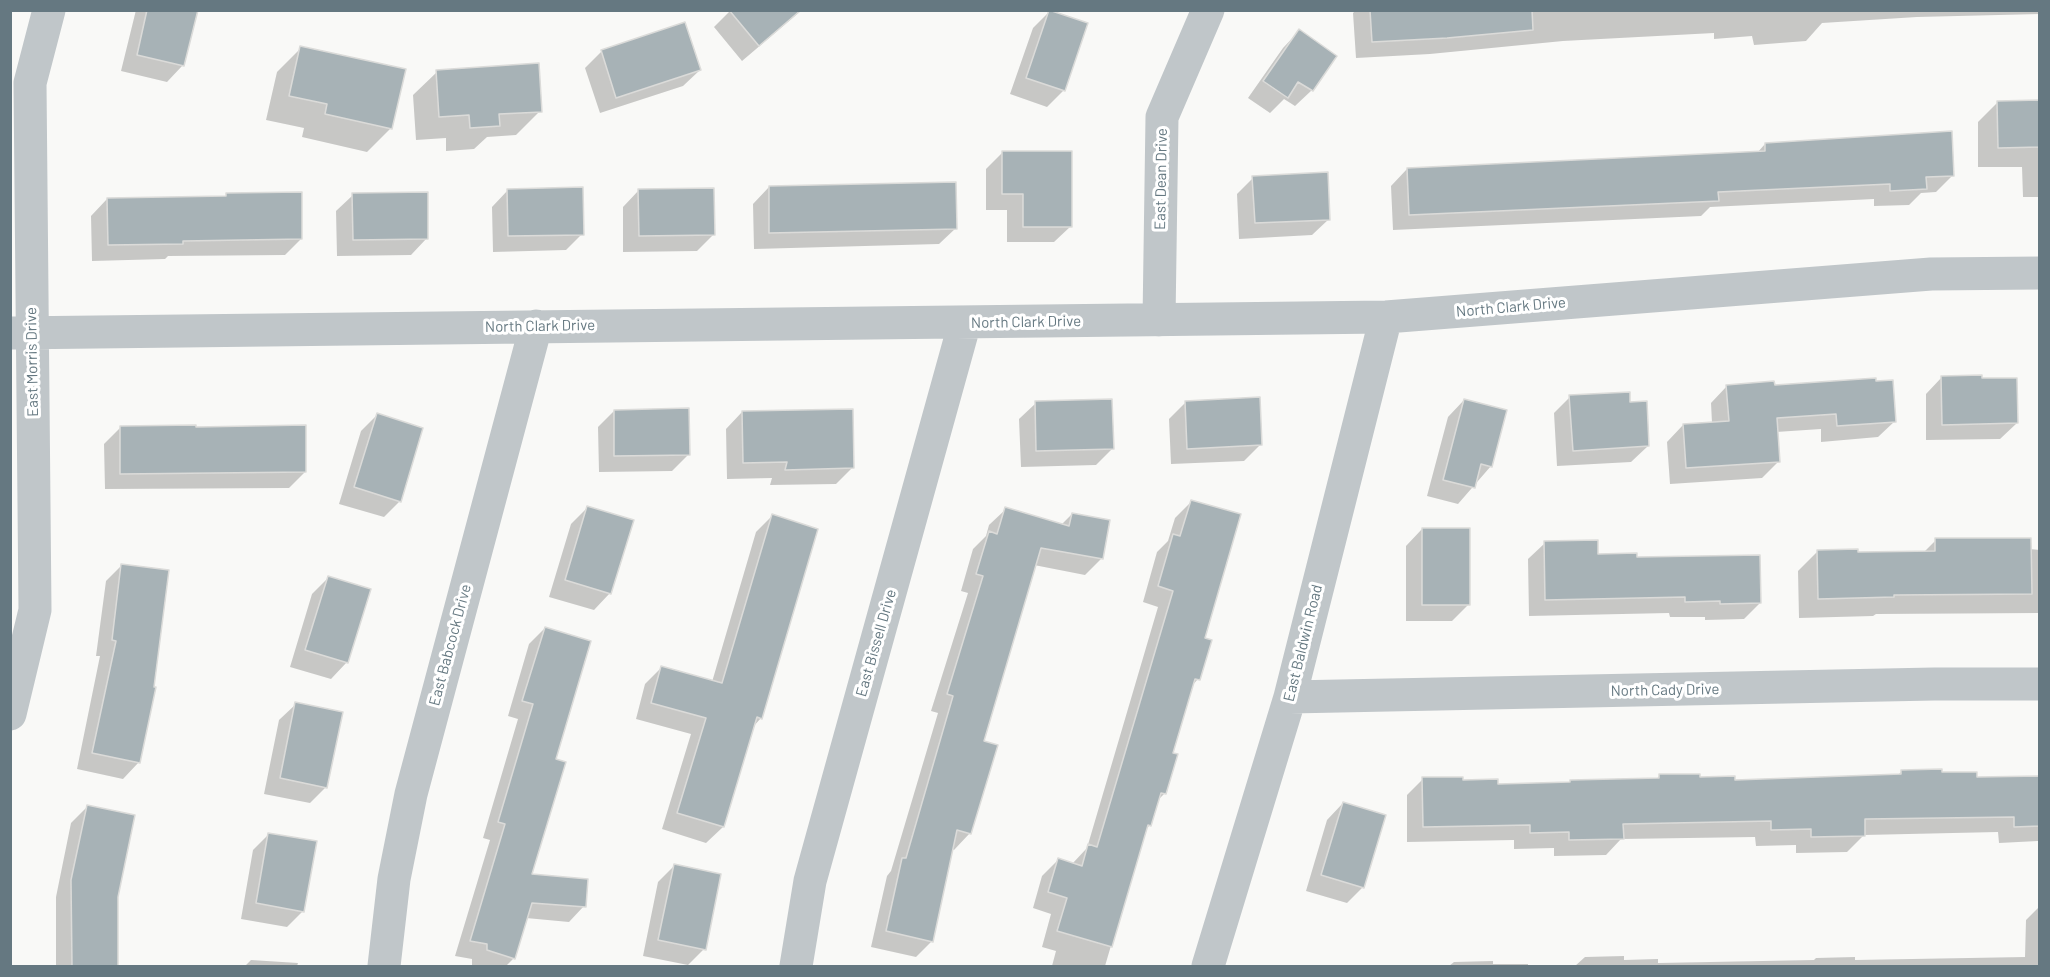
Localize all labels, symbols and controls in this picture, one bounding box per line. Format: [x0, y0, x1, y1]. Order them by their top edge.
street label: East Dean Drive [1151, 128, 1171, 230]
street label: North Clark Drive [1455, 293, 1567, 321]
street label: East Morris Drive [22, 307, 42, 417]
street label: North Clark Drive [971, 312, 1081, 332]
street label: North Clark Drive [485, 316, 595, 336]
street label: East Babcock Drive [425, 582, 475, 708]
street label: East Baldwin Road [1280, 583, 1326, 703]
street label: East Bissell Drive [852, 587, 900, 699]
street label: North Cady Drive [1610, 680, 1720, 700]

